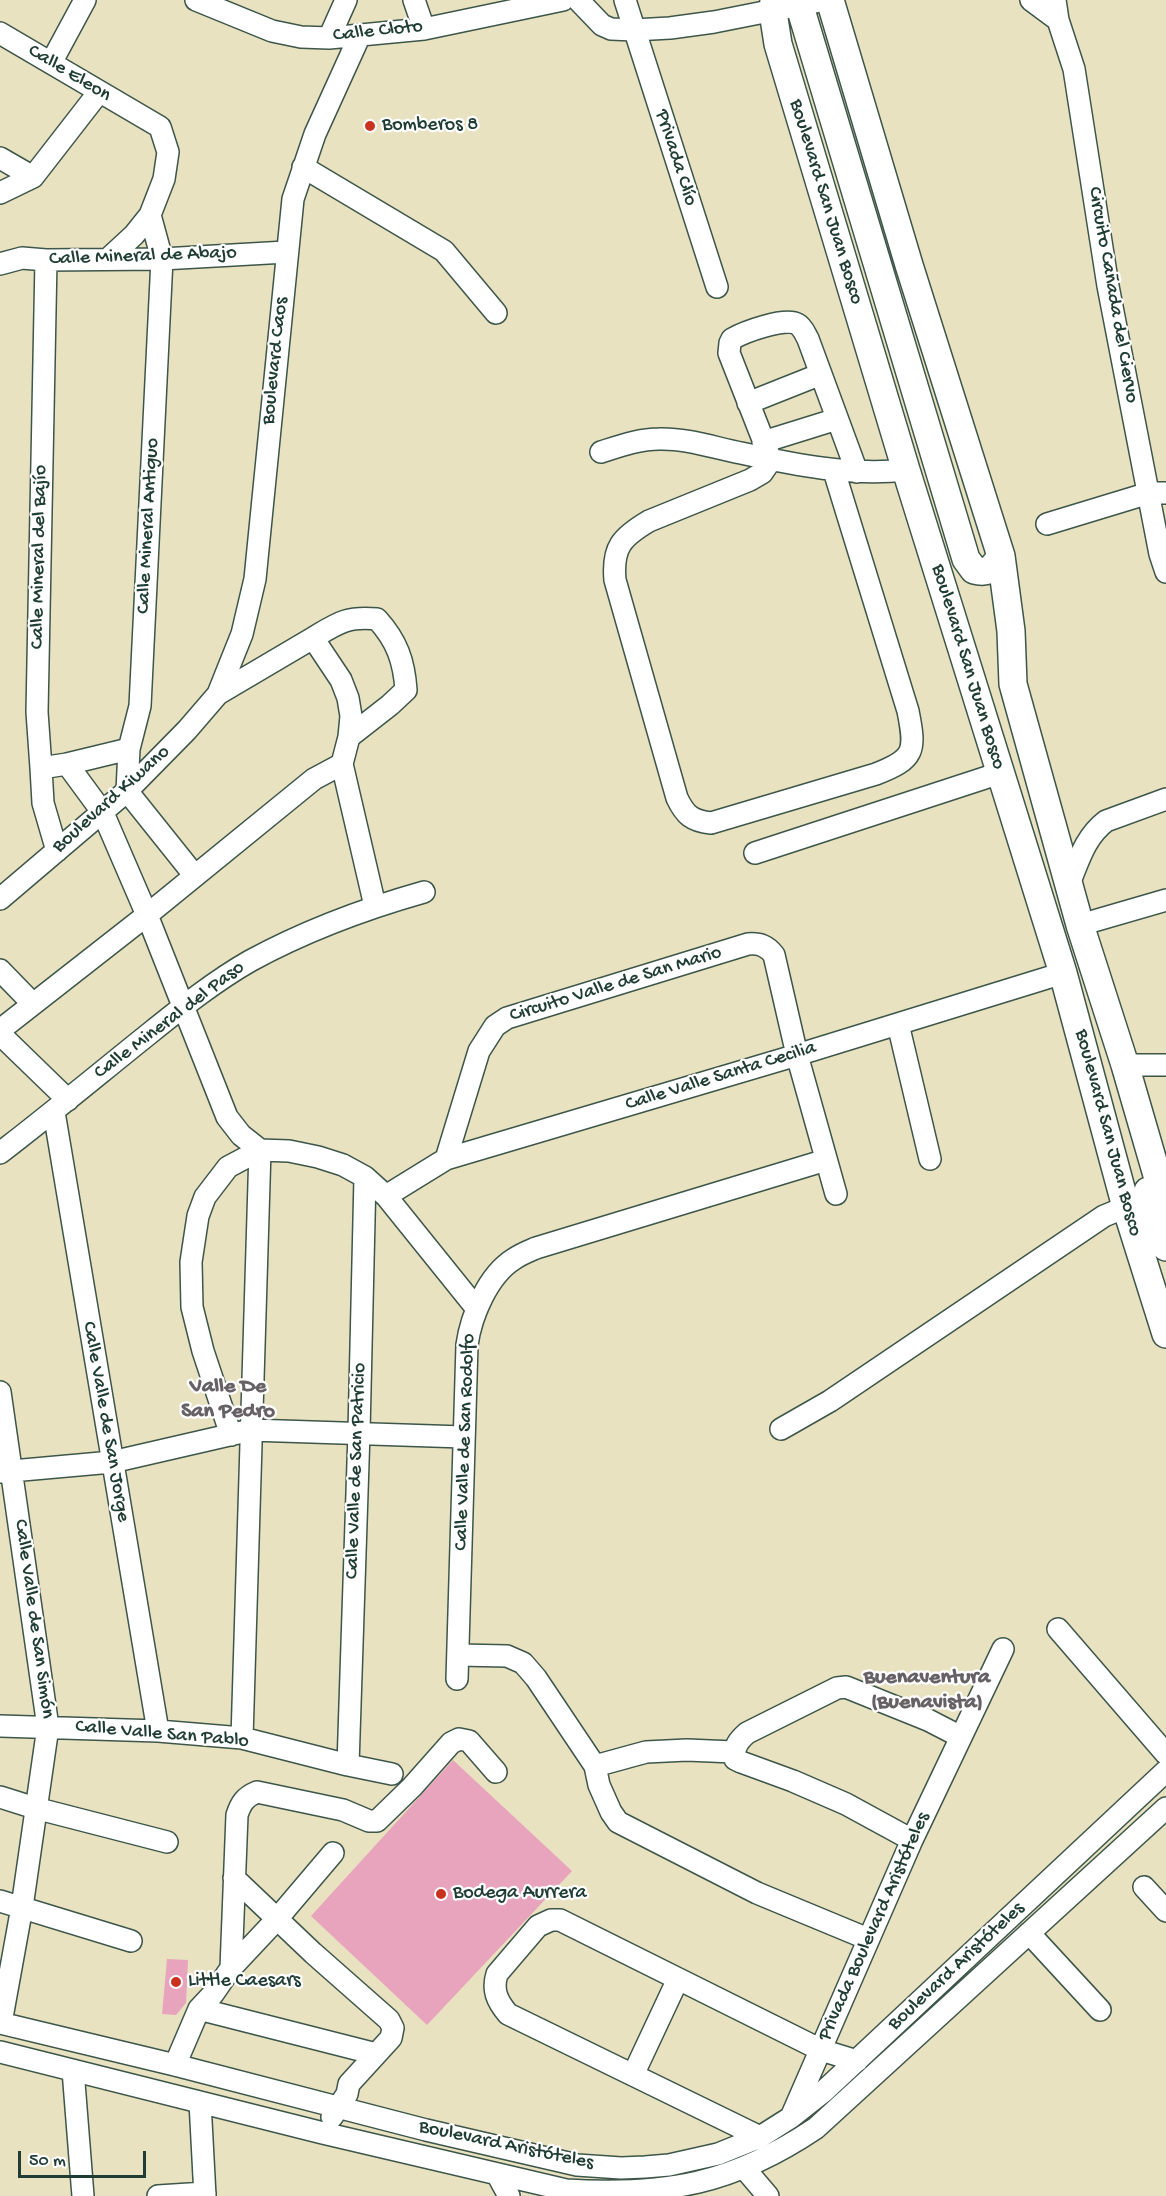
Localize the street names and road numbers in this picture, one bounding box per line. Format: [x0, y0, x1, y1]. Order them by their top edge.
street label: Calle Cloto [332, 15, 424, 49]
street label: Calle Eleon [23, 40, 115, 108]
street label: Boulevard San Juan Bosco [782, 97, 868, 307]
street label: Privada Clío [648, 107, 702, 209]
street label: Circuito Cañada del Ciervo [1081, 185, 1143, 405]
street label: Calle Mineral de Abajo [49, 242, 237, 272]
street label: Boulevard Caos [257, 296, 295, 426]
street label: Calle Mineral Antiguo [132, 437, 166, 615]
street label: Calle Mineral del Bajío [26, 465, 54, 649]
street label: Boulevard San Juan Bosco [924, 562, 1010, 772]
street label: Boulevard Kiwano [48, 741, 176, 859]
street label: Circuito Valle de San Mario [507, 941, 725, 1029]
street label: Calle Mineral del Paso [90, 957, 250, 1085]
street label: Boulevard San Juan Bosco [1068, 1027, 1146, 1239]
street label: Calle Valle Santa Cecilia [623, 1037, 819, 1117]
street label: Calle Valle de San Jorge [76, 1320, 134, 1524]
street label: Calle Valle de San Rodolfo [450, 1333, 482, 1551]
street label: Calle Valle de San Patricio [341, 1362, 373, 1580]
street label: Calle Valle de San Simón [7, 1518, 59, 1720]
street label: Calle Valle San Pablo [74, 1715, 250, 1755]
street label: Privada Boulevard Aristóteles [814, 1809, 936, 2045]
street label: Boulevard Aristóteles [884, 1898, 1030, 2036]
street label: Boulevard Aristóteles [417, 2116, 595, 2176]

